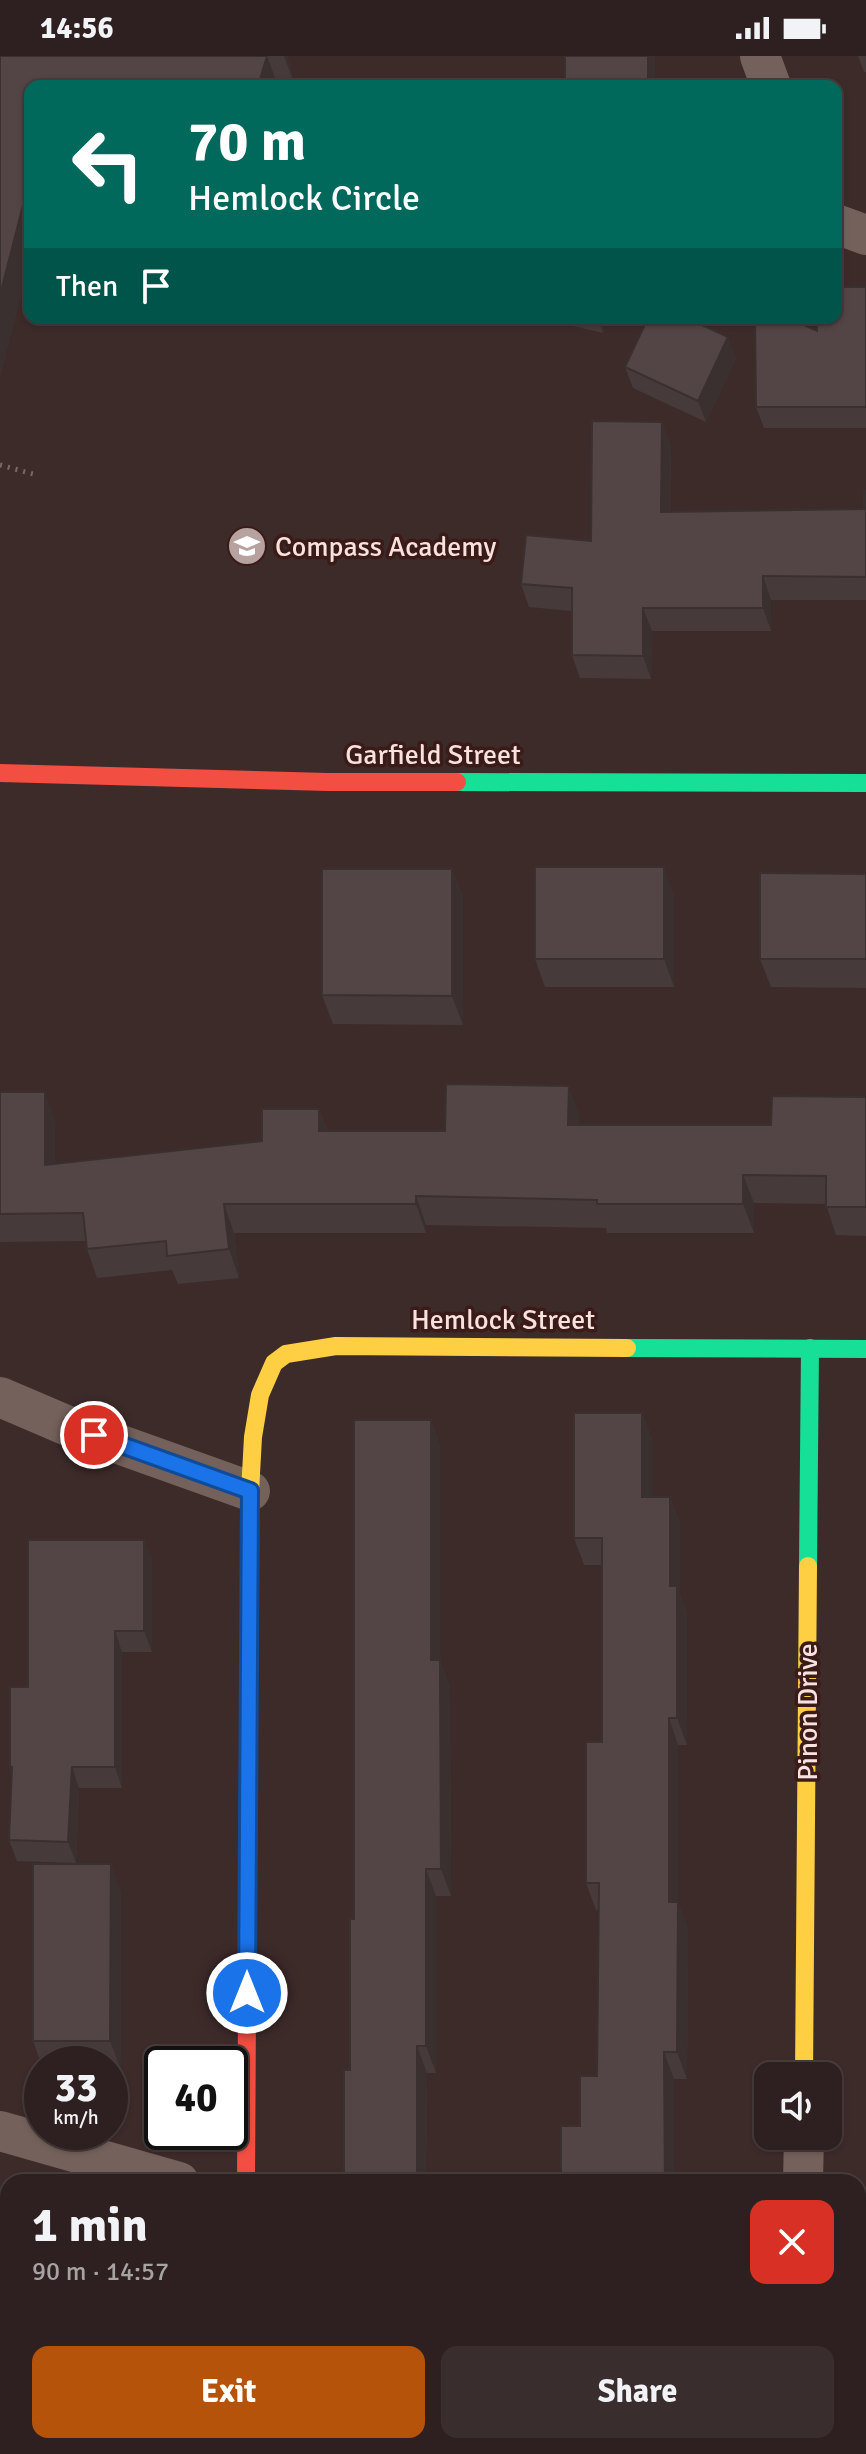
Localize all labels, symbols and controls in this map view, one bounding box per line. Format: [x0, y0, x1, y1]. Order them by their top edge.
text: 14:56 [40, 10, 114, 47]
text: 70 m [188, 107, 306, 176]
icon: left [56, 112, 160, 216]
text: Hemlock Circle [188, 176, 420, 221]
icon: arrive [134, 264, 178, 308]
text: Then [56, 268, 118, 305]
school or university icon: Compass Academy [226, 525, 268, 567]
place label: Compass Academy [275, 530, 496, 564]
street label: Garfield Street [345, 738, 521, 772]
street label: Hemlock Street [411, 1303, 595, 1337]
pin [60, 1401, 128, 1469]
icon: arrive [72, 1413, 116, 1457]
street label: Pinon Drive [791, 1643, 825, 1781]
position arrow [205, 1951, 289, 2035]
speed limit sign: 40 [144, 2046, 248, 2150]
map controls [754, 2062, 842, 2150]
button: sound [754, 2062, 842, 2150]
text: 33 [54, 2063, 98, 2113]
text: km/h [53, 2105, 99, 2130]
text: 1 min [32, 2196, 148, 2255]
button: close [750, 2200, 834, 2284]
text: 90 m · 14:57 [32, 2256, 169, 2288]
button: Exit [32, 2346, 425, 2438]
button: Share [441, 2346, 834, 2438]

